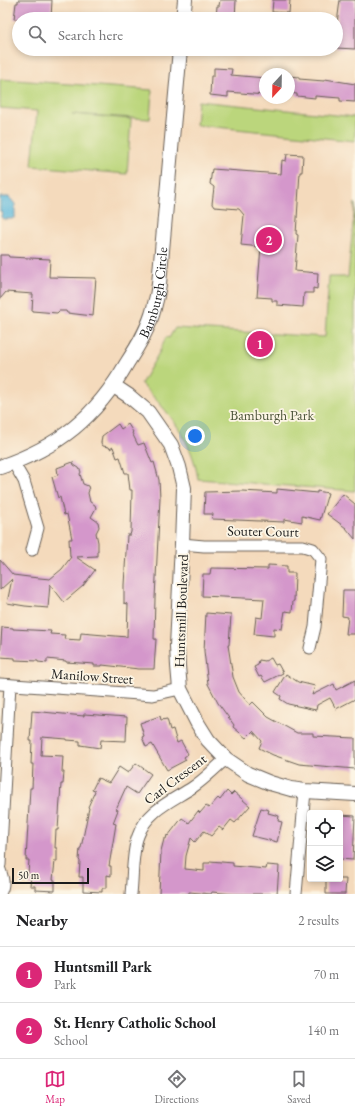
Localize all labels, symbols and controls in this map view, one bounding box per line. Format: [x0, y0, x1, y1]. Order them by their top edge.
search box [12, 12, 343, 56]
icon: search [26, 23, 48, 45]
text: Search here [58, 25, 123, 44]
north arrow [259, 68, 295, 104]
pin: 2 [256, 225, 282, 255]
street label: Bamburgh Circle [135, 246, 171, 341]
pin: 1 [247, 329, 273, 359]
park label: Bamburgh Park [230, 406, 314, 424]
your location [185, 426, 205, 446]
street label: Souter Court [227, 521, 299, 541]
street label: Huntsmill Boulevard [170, 553, 192, 668]
street label: Manilow Street [50, 664, 134, 688]
street label: Carl Crescent [140, 749, 210, 808]
map controls [307, 810, 343, 882]
button: locate [307, 810, 343, 846]
button: layers [307, 846, 343, 882]
scale bar [12, 866, 89, 885]
text: 50 m [18, 868, 39, 882]
text: Nearby [16, 909, 68, 931]
text: 2 results [298, 912, 339, 929]
text: Huntsmill Park [54, 957, 152, 976]
text: 1 [26, 966, 32, 983]
text: 70 m [314, 966, 339, 983]
text: Park [54, 976, 76, 993]
text: St. Henry Catholic School [54, 1013, 216, 1032]
text: 2 [26, 1022, 32, 1039]
text: 140 m [308, 1022, 339, 1039]
text: School [54, 1032, 88, 1049]
tab: Map [44, 1068, 66, 1106]
tab: Directions [155, 1068, 199, 1106]
tab: Saved [287, 1068, 311, 1106]

